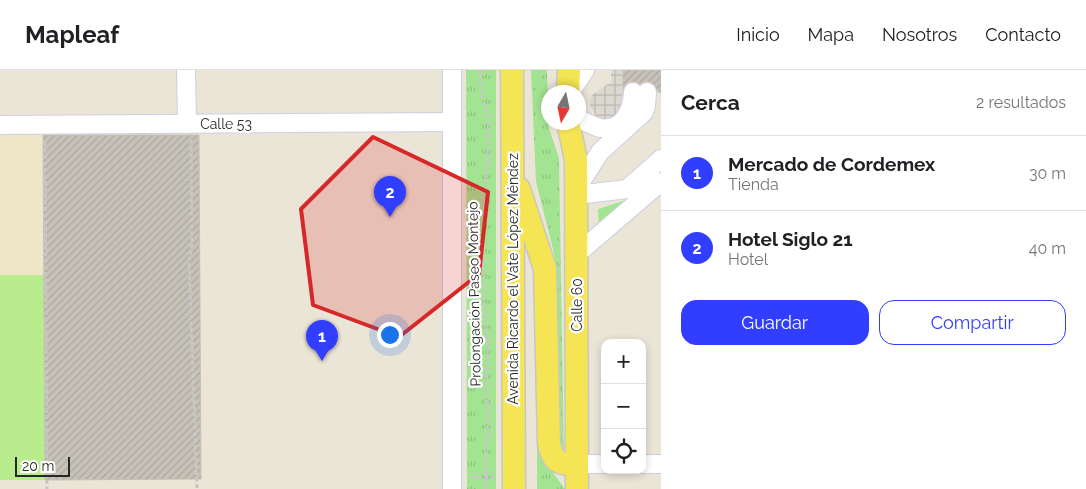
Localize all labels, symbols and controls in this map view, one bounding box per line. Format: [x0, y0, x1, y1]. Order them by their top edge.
text: Mapleaf [25, 20, 119, 49]
text: Inicio [736, 24, 780, 45]
text: Mapa [808, 24, 854, 45]
text: Nosotros [882, 24, 957, 45]
text: Contacto [985, 24, 1061, 45]
north arrow [541, 85, 586, 130]
text: Cerca [681, 90, 740, 115]
text: 2 resultados [976, 93, 1066, 112]
street label: Calle 53 [200, 116, 252, 132]
street label: Avenida Ricardo el Vate López Méndez [505, 153, 521, 405]
text: Mercado de Cordemex [728, 153, 935, 175]
text: 1 [693, 164, 701, 183]
text: 30 m [1029, 164, 1066, 183]
text: Tienda [728, 175, 779, 194]
pin: 2 [374, 176, 406, 217]
street label: Prolongación Paseo Montejo [464, 201, 484, 387]
text: Hotel Siglo 21 [728, 228, 853, 250]
text: 2 [692, 239, 702, 258]
text: 40 m [1029, 239, 1066, 258]
text: Hotel [728, 250, 768, 269]
street label: Calle 60 [569, 278, 585, 332]
button: Guardar [681, 300, 869, 345]
button: Compartir [879, 300, 1066, 345]
pin: 1 [306, 320, 338, 361]
your location [377, 322, 403, 348]
map controls [601, 339, 646, 474]
button: + [601, 339, 646, 384]
button: − [601, 384, 646, 429]
button: locate [601, 429, 646, 474]
scale bar [15, 454, 70, 477]
text: 20 m [22, 458, 54, 474]

